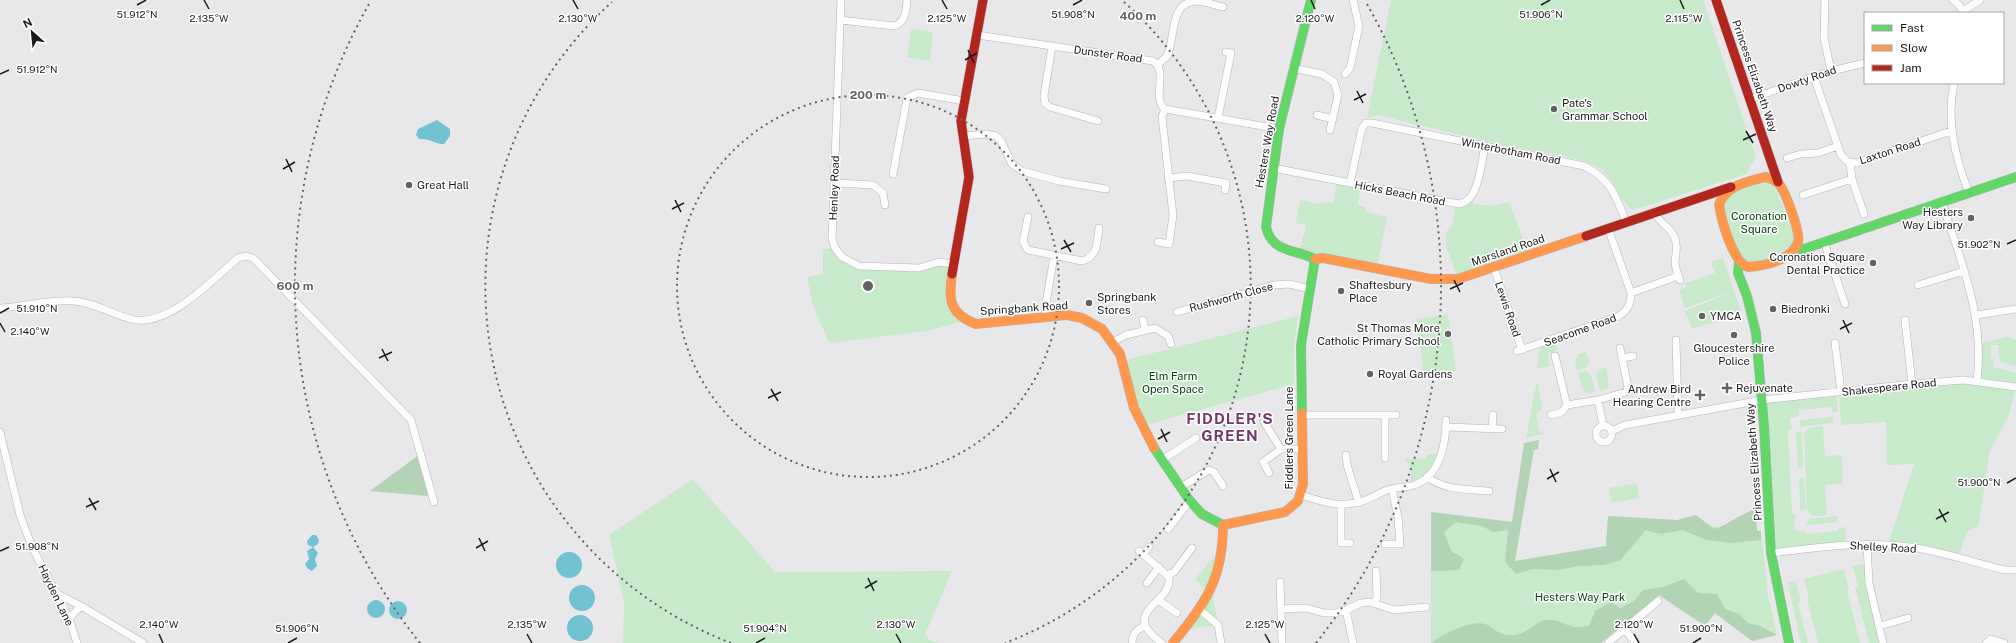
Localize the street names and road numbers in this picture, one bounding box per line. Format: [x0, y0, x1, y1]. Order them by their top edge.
street label: Princess Elizabeth Way [1730, 18, 1780, 134]
street label: Dunster Road [1073, 43, 1143, 65]
street label: Dowty Road [1776, 63, 1838, 95]
street label: Hesters Way Road [1253, 95, 1281, 189]
street label: Winterbotham Road [1460, 135, 1562, 167]
street label: Laxton Road [1858, 135, 1922, 167]
street label: Henley Road [827, 155, 841, 221]
street label: Hicks Beach Road [1354, 178, 1446, 208]
street label: Marsland Road [1470, 232, 1546, 268]
street label: Rushworth Close [1188, 280, 1274, 314]
street label: Lewis Road [1493, 280, 1523, 338]
street label: Springbank Road [980, 299, 1068, 317]
street label: Seacome Road [1542, 311, 1618, 349]
street label: Shakespeare Road [1841, 376, 1937, 398]
street label: Fiddlers Green Lane [1283, 387, 1295, 489]
street label: Princess Elizabeth Way [1744, 403, 1764, 521]
street label: Shelley Road [1849, 539, 1917, 555]
street label: Hayden Lane [36, 562, 76, 628]

